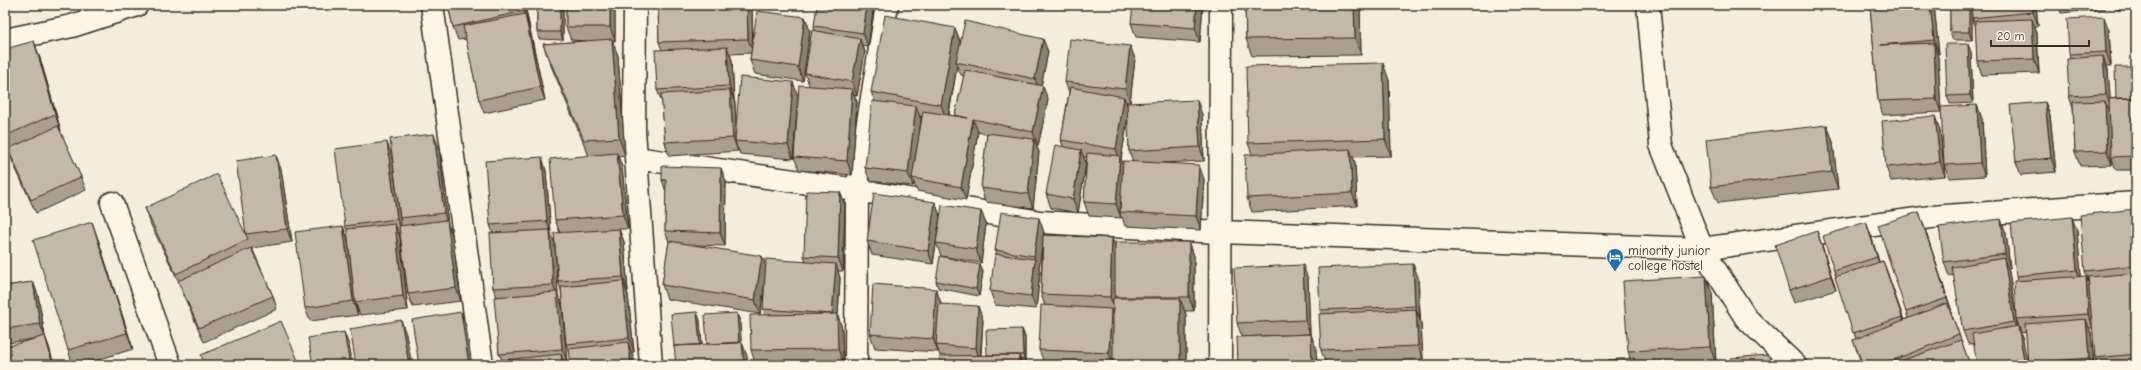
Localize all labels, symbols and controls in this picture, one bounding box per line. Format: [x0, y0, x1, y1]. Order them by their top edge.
scale bar [1991, 22, 2089, 48]
text: 20 m [1997, 29, 2025, 43]
place label: minority junior college hostel [1628, 243, 1710, 273]
hotel icon: minority junior college hostel [1605, 247, 1625, 272]

